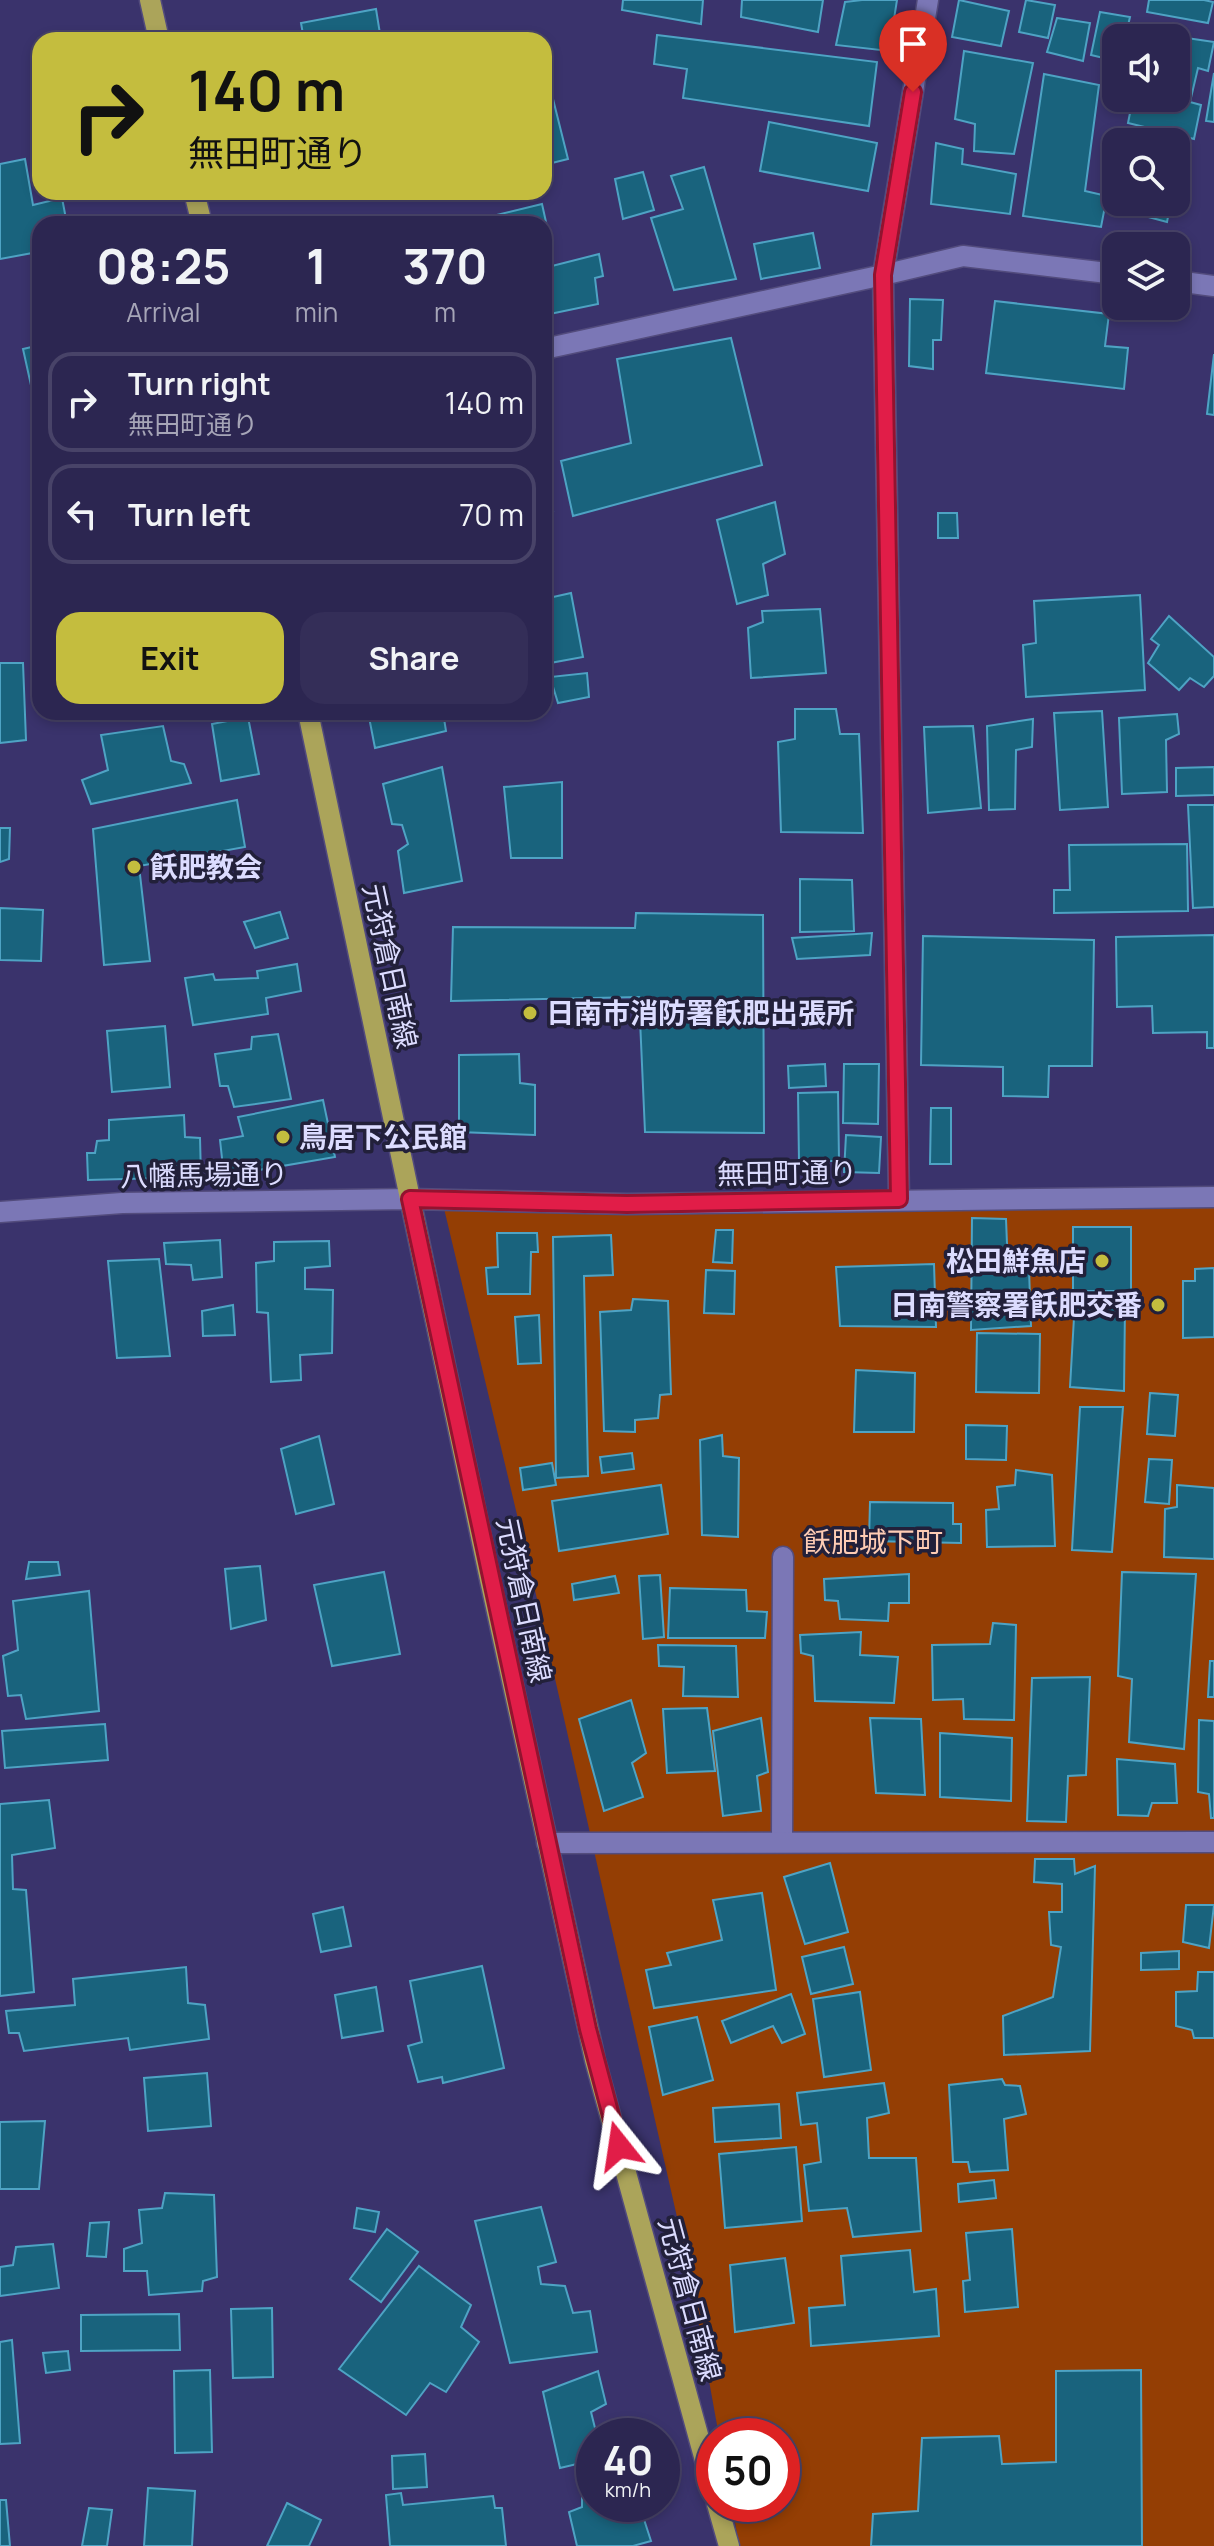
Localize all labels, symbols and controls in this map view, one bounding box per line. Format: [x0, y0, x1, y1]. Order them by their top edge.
pin [879, 10, 947, 92]
icon: arrive [891, 22, 935, 66]
map controls [1102, 24, 1190, 320]
button: sound [1102, 24, 1190, 112]
text: 140 m [188, 51, 345, 128]
icon: right [56, 64, 160, 168]
text: 無田町通り [188, 128, 368, 177]
button: search [1102, 128, 1190, 216]
button: layers [1102, 232, 1190, 320]
text: 08:25 [96, 233, 230, 298]
text: 1 [306, 233, 327, 298]
text: 370 [403, 233, 488, 298]
text: Arrival [126, 294, 200, 330]
text: min [295, 294, 338, 330]
text: m [434, 294, 456, 330]
text: Turn right [128, 363, 271, 404]
icon: right [60, 380, 104, 424]
text: 140 m [445, 382, 524, 423]
text: 無田町通り [128, 406, 258, 442]
icon: left [60, 492, 104, 536]
text: Turn left [128, 494, 251, 535]
text: 70 m [459, 494, 524, 535]
button: Exit [56, 612, 284, 704]
button: Share [300, 612, 528, 704]
place label: 飫肥教会 [150, 847, 262, 885]
marker: 飫肥教会 [125, 858, 143, 876]
street label: 元狩倉日南線 [355, 880, 427, 1052]
place label: 日南市消防署飫肥出張所 [546, 993, 854, 1031]
marker: 日南市消防署飫肥出張所 [521, 1004, 539, 1022]
place label: 鳥居下公民館 [299, 1117, 467, 1155]
marker: 鳥居下公民館 [274, 1128, 292, 1146]
street label: 無田町通り [717, 1152, 857, 1192]
street label: 八幡馬場通り [120, 1154, 288, 1194]
place label: 松田鮮魚店 [946, 1241, 1086, 1279]
marker: 松田鮮魚店 [1093, 1252, 1111, 1270]
place label: 日南警察署飫肥交番 [890, 1285, 1142, 1323]
marker: 日南警察署飫肥交番 [1149, 1296, 1167, 1314]
street label: 元狩倉日南線 [489, 1514, 561, 1686]
park label: 飫肥城下町 [803, 1522, 943, 1560]
position arrow [577, 2104, 661, 2188]
street label: 元狩倉日南線 [651, 2213, 731, 2385]
speed limit sign: 50 [696, 2418, 800, 2522]
text: 40 [603, 2432, 653, 2487]
text: km/h [605, 2476, 651, 2503]

